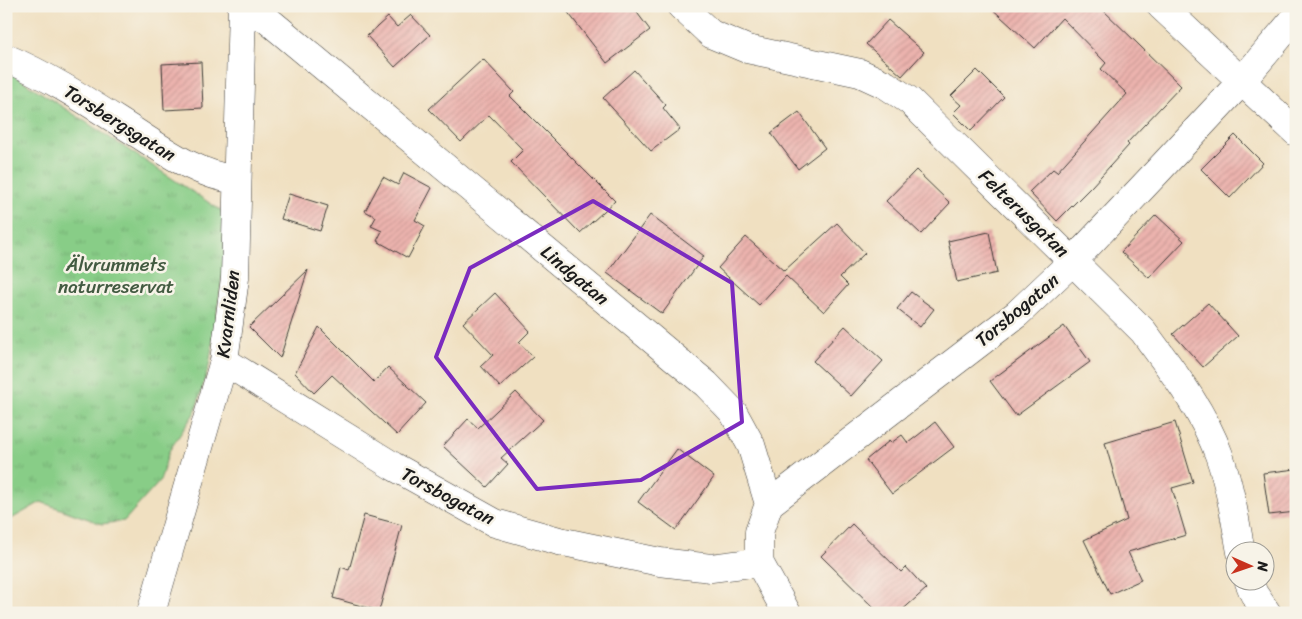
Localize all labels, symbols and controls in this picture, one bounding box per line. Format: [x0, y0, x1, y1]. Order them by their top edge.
street label: Torsbergsgatan [57, 75, 183, 171]
street label: Felterusgatan [970, 161, 1078, 265]
street label: Lindgatan [533, 236, 617, 314]
park label: Älvrummets naturreservat [58, 248, 174, 303]
street label: Torsbogatan [967, 265, 1067, 355]
street label: Kvarnliden [206, 268, 250, 360]
street label: Torsbogatan [395, 457, 501, 535]
north arrow [1224, 542, 1274, 592]
text: N [1250, 560, 1275, 572]

